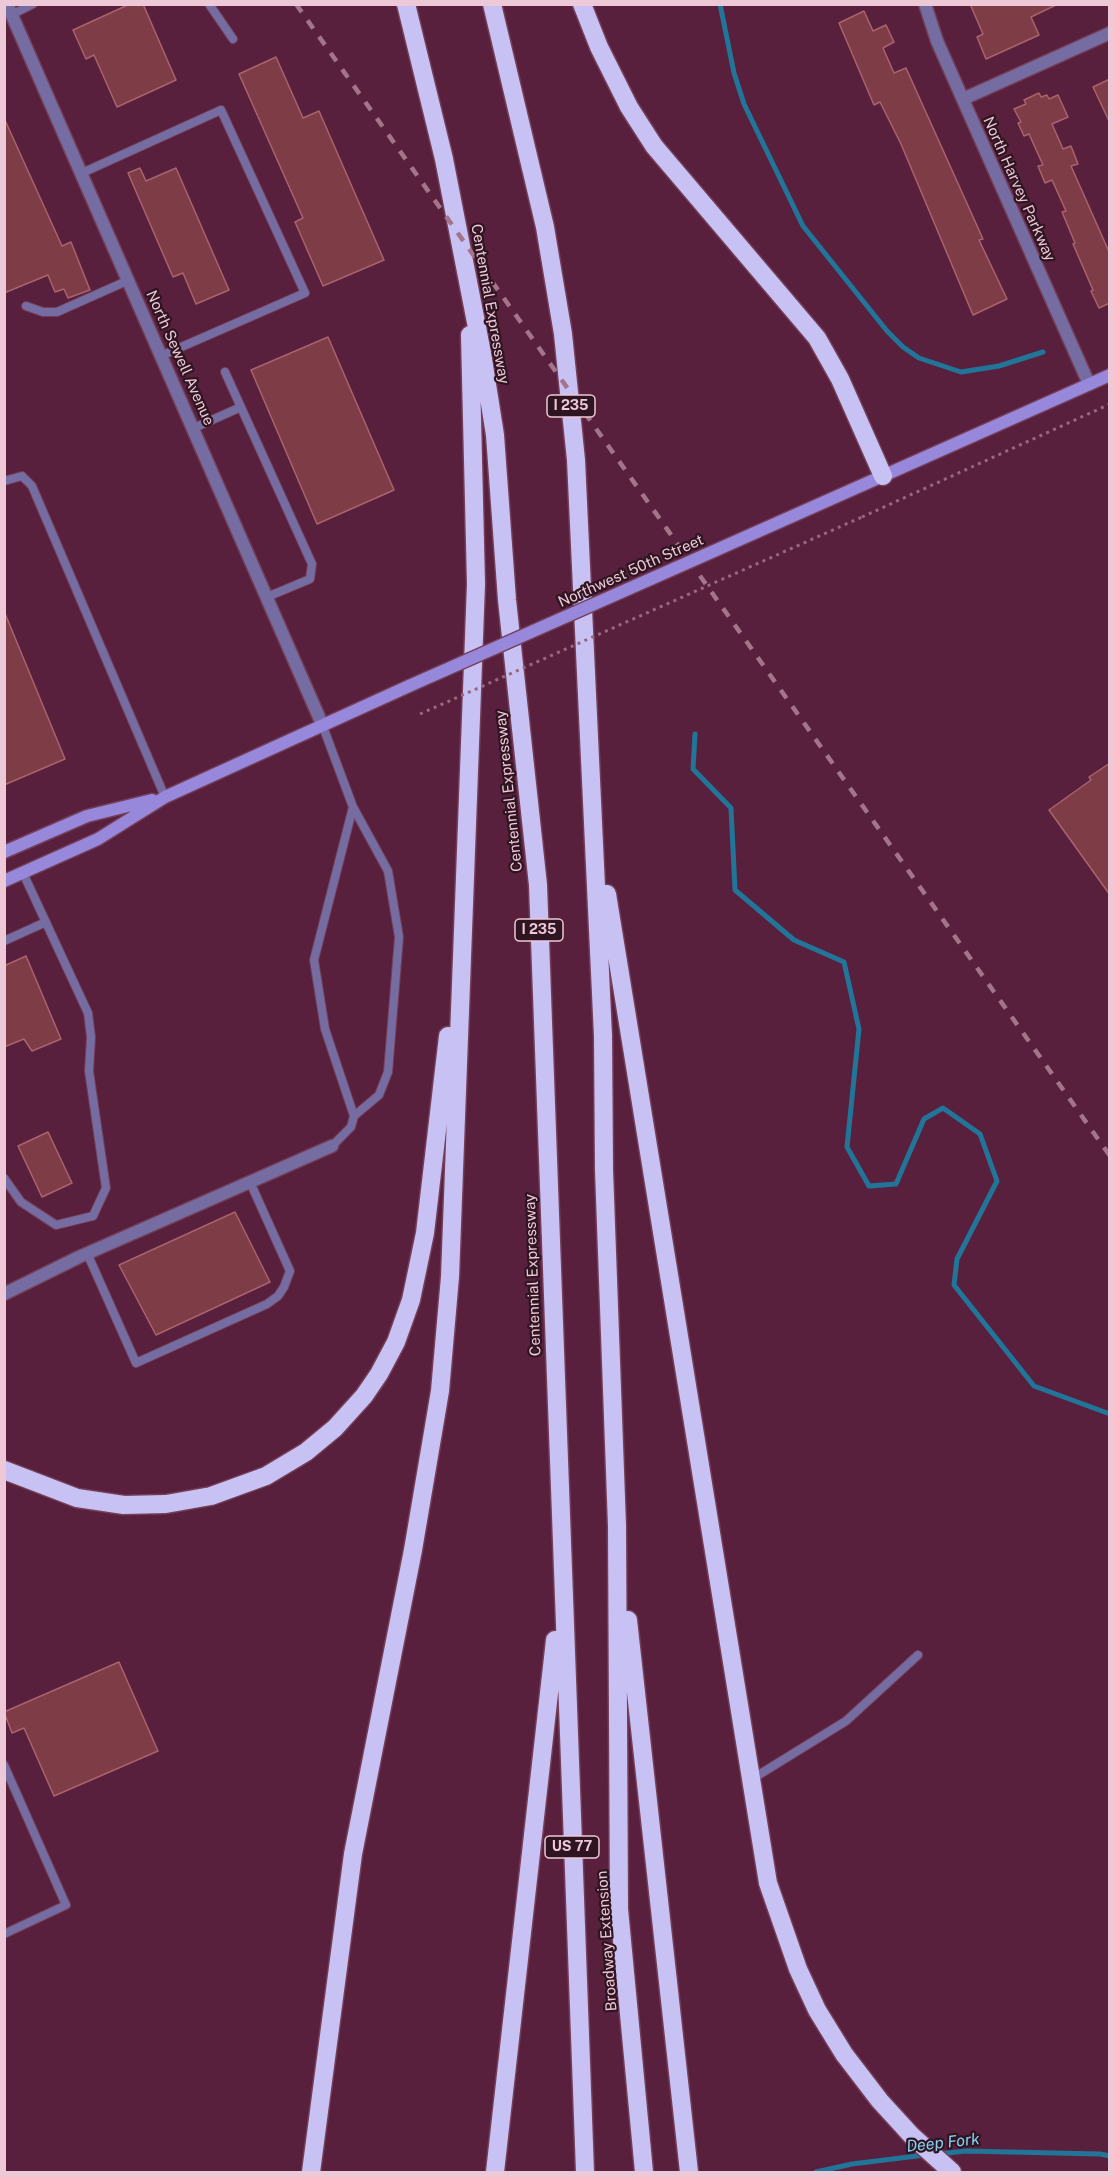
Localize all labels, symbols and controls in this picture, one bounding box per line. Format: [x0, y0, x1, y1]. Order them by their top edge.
street label: North Harvey Parkway [979, 114, 1059, 264]
street label: Centennial Expressway [467, 223, 513, 385]
street label: North Sewell Avenue [142, 288, 218, 428]
road number: I 235 [547, 395, 595, 417]
street label: Northwest 50th Street [556, 531, 706, 611]
street label: Centennial Expressway [492, 709, 526, 873]
road number: I 235 [515, 919, 563, 941]
street label: Centennial Expressway [521, 1194, 545, 1356]
road number: US 77 [545, 1836, 599, 1858]
street label: Broadway Extension [593, 1870, 621, 2012]
water label: Deep Fork [905, 2130, 981, 2156]

